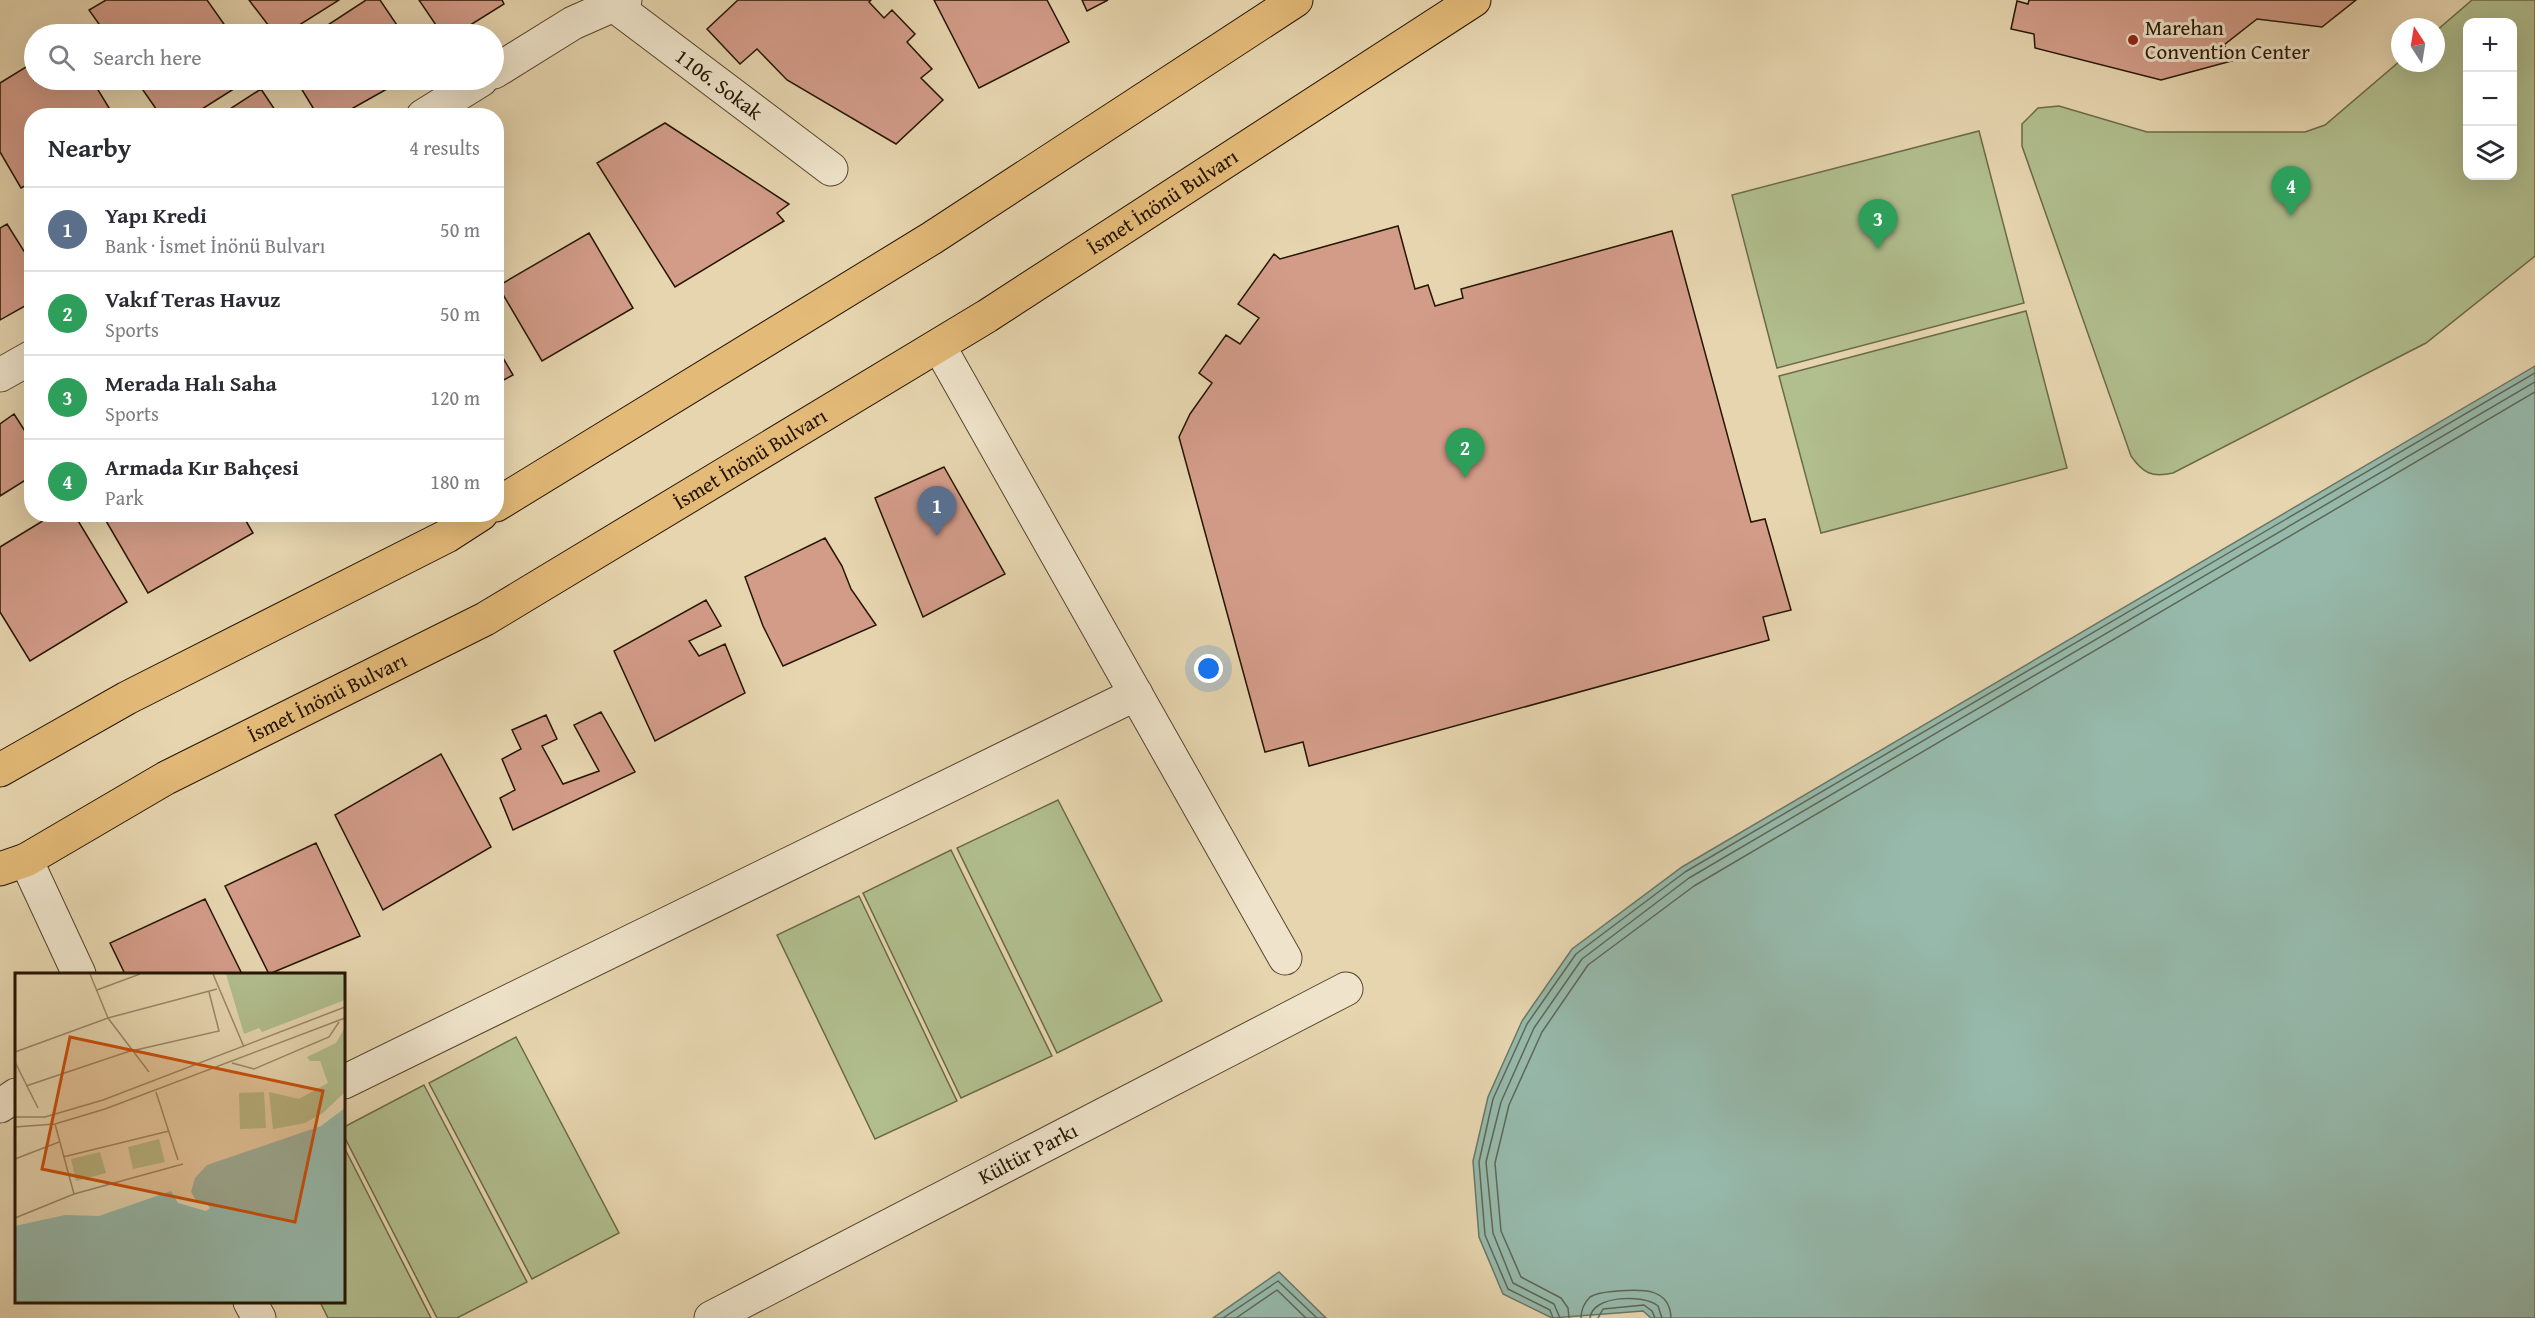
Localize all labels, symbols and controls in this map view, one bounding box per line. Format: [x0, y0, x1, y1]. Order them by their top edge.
place label: Marehan Convention Center [2145, 12, 2310, 67]
north arrow [2391, 18, 2445, 72]
map controls [2463, 18, 2517, 180]
button: + [2463, 18, 2517, 72]
search box [24, 24, 504, 90]
marker: Marehan Convention Center [2126, 33, 2140, 47]
icon: search [45, 41, 78, 74]
text: Search here [93, 41, 202, 73]
street label: 1106. Sokak [669, 41, 770, 127]
button: − [2463, 72, 2517, 126]
button: layers [2463, 126, 2517, 180]
text: Nearby [48, 128, 131, 167]
text: 4 results [409, 133, 480, 162]
street label: İsmet İnönü Bulvarı [1081, 141, 1244, 262]
pin: 4 [2272, 166, 2310, 216]
text: Yapı Kredi [105, 199, 207, 231]
pin: 3 [1858, 200, 1898, 249]
text: 1 [62, 215, 73, 244]
text: 50 m [440, 215, 480, 244]
text: Bank · İsmet İnönü Bulvarı [105, 231, 325, 260]
text: Vakıf Teras Havuz [105, 283, 281, 315]
text: 2 [62, 299, 73, 328]
text: 50 m [440, 299, 480, 328]
text: Sports [105, 315, 159, 344]
text: Merada Halı Saha [105, 367, 277, 399]
text: 3 [62, 383, 73, 412]
text: 120 m [430, 383, 480, 412]
text: Sports [105, 399, 159, 428]
street label: İsmet İnönü Bulvarı [667, 400, 833, 517]
pin: 2 [1446, 428, 1484, 478]
text: Armada Kır Bahçesi [105, 451, 299, 483]
text: 4 [62, 467, 73, 496]
text: 180 m [430, 467, 480, 496]
text: Park [105, 483, 144, 512]
pin: 1 [918, 486, 956, 536]
street label: İsmet İnönü Bulvarı [242, 644, 412, 750]
your location [1194, 654, 1223, 683]
inset map [15, 973, 345, 1303]
street label: Kültür Parkı [973, 1115, 1083, 1192]

